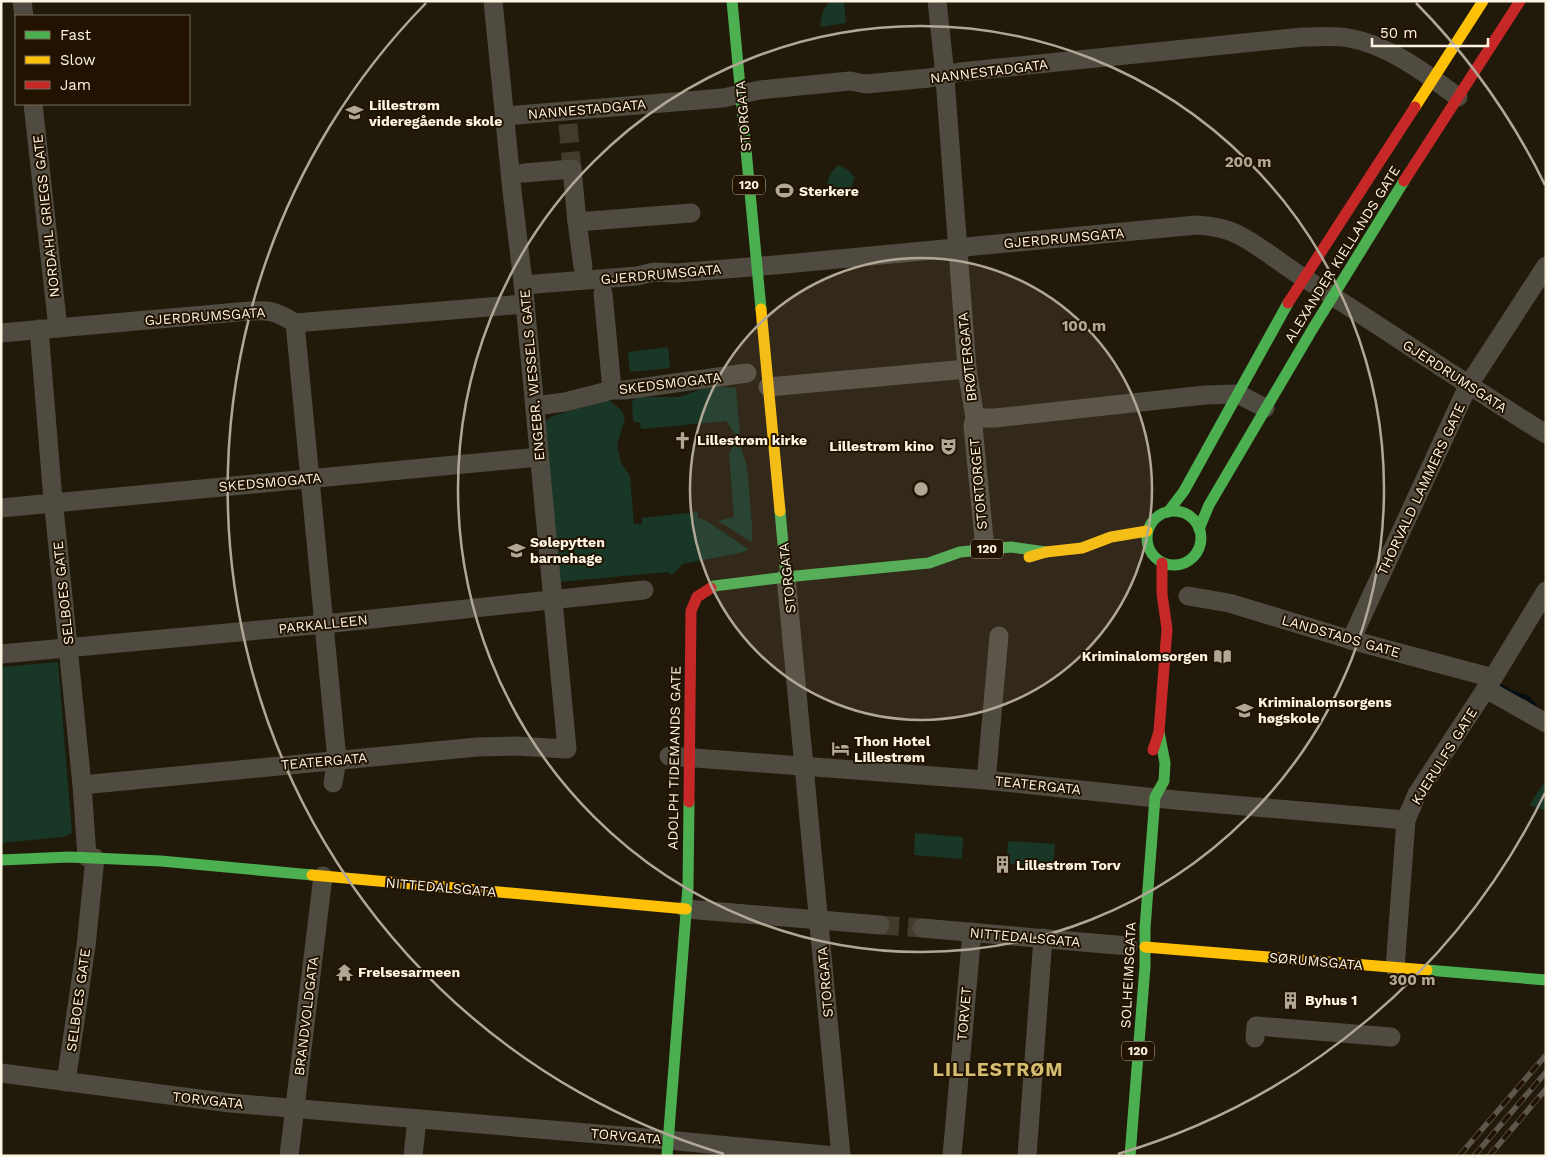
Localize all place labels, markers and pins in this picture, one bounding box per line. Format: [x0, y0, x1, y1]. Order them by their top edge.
place label: Lillestrøm videregående skole [368, 97, 502, 129]
school or university icon: Lillestrøm videregående skole [345, 103, 365, 123]
sports icon: Sterkere [775, 181, 795, 201]
place label: Sterkere [799, 183, 859, 199]
church icon: Lillestrøm kirke [673, 430, 693, 450]
place label: Lillestrøm kirke [697, 432, 807, 448]
theatre icon: Lillestrøm kino [938, 436, 958, 456]
place label: Lillestrøm kino [829, 438, 934, 454]
centre of rings [912, 480, 930, 498]
place label: Sølepytten barnehage [530, 534, 605, 566]
school or university icon: Sølepytten barnehage [506, 540, 526, 560]
library icon: Kriminalomsorgen [1212, 646, 1232, 666]
place label: Kriminalomsorgen [1082, 648, 1208, 664]
place label: Kriminalomsorgens høgskole [1258, 694, 1392, 726]
school or university icon: Kriminalomsorgens høgskole [1234, 700, 1254, 720]
place label: Thon Hotel Lillestrøm [854, 733, 931, 765]
hotel icon: Thon Hotel Lillestrøm [830, 739, 850, 759]
building icon: Lillestrøm Torv [992, 855, 1012, 875]
place label: Lillestrøm Torv [1016, 857, 1121, 873]
temple icon: Frelsesarmeen [334, 962, 354, 982]
place label: Frelsesarmeen [358, 964, 460, 980]
building icon: Byhus 1 [1281, 990, 1301, 1010]
place label: Byhus 1 [1305, 992, 1357, 1008]

